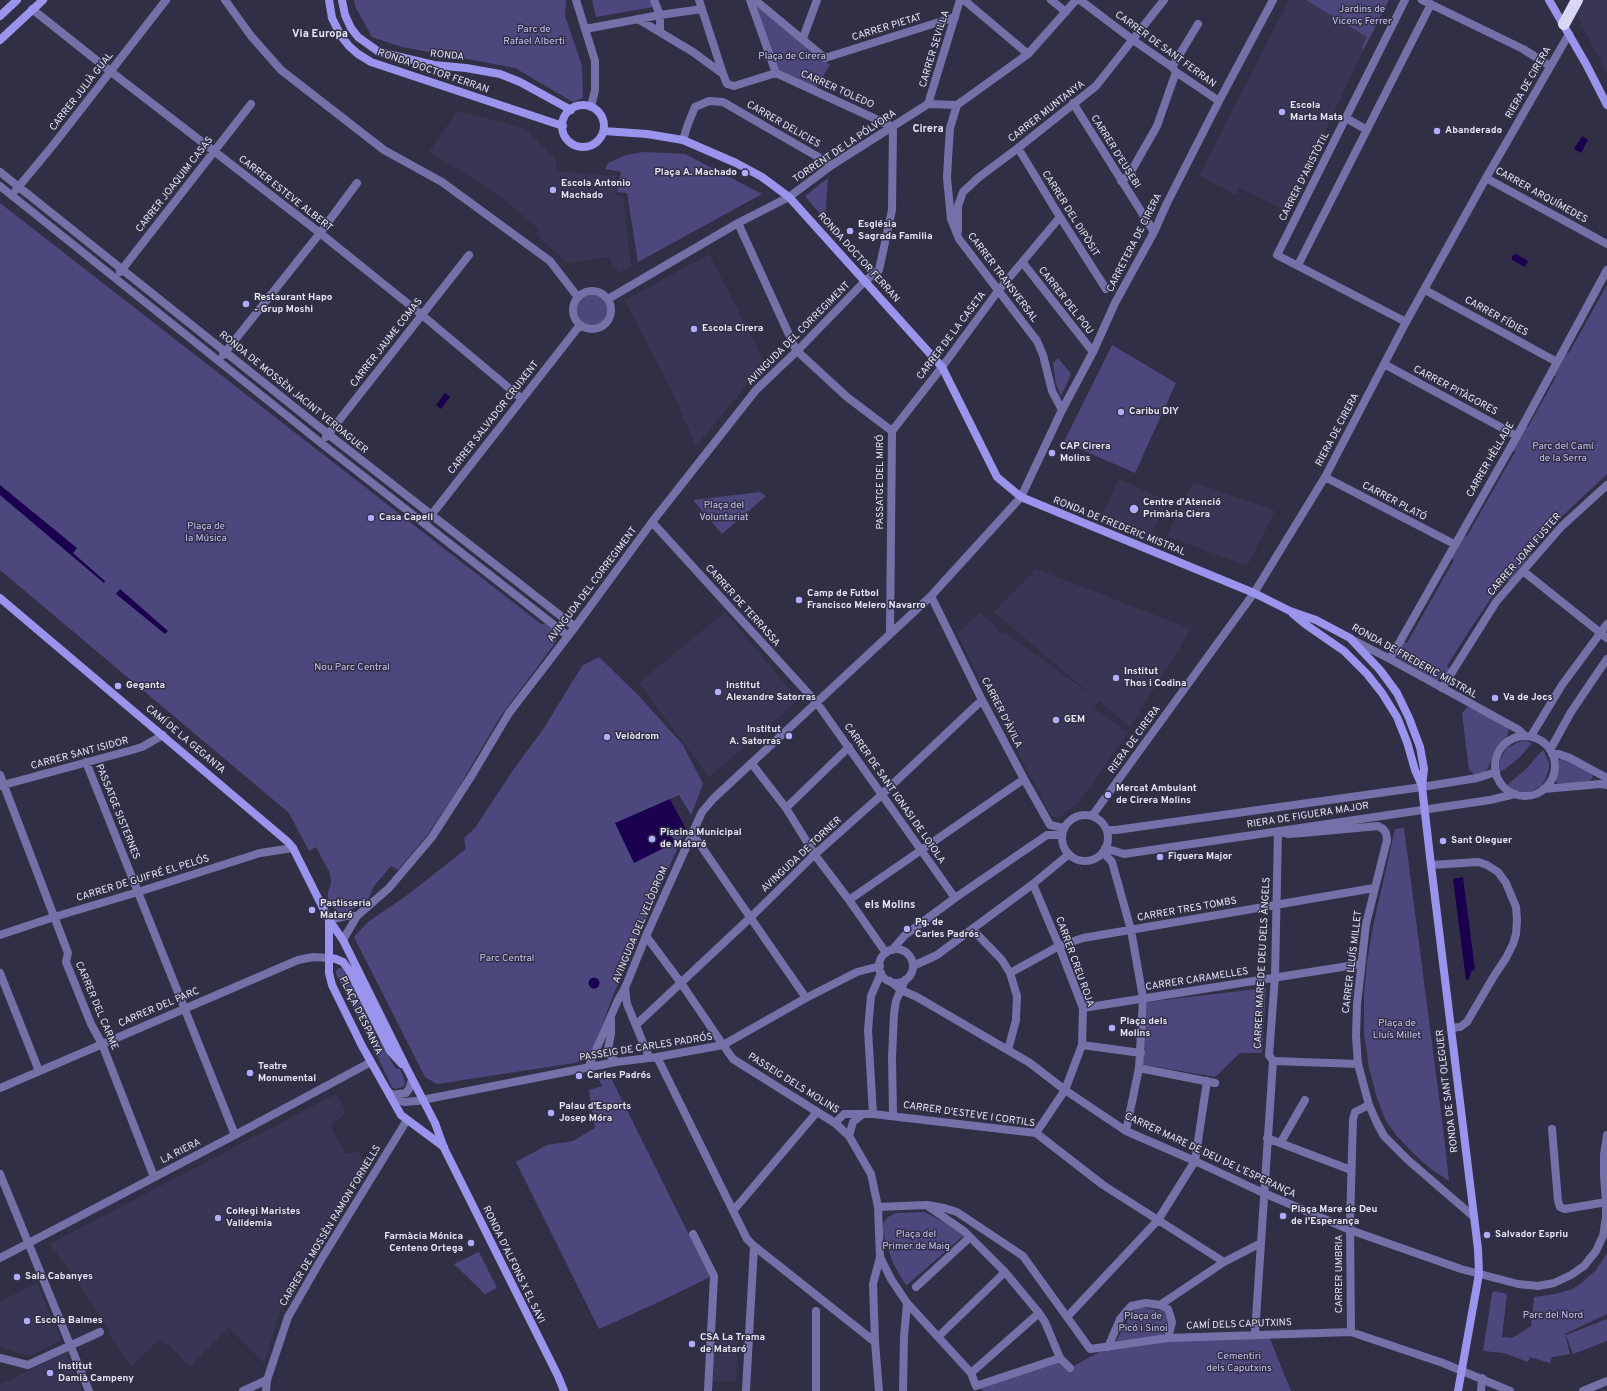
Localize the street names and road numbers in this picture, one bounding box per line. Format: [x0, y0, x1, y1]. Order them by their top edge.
street label: CARRER SEVILLA [918, 9, 952, 89]
street label: CARRER DE SANT FERRAN [1112, 9, 1218, 91]
street label: CARRER PIETAT [851, 12, 923, 44]
street label: RIERA DE CIRERA [1504, 45, 1554, 121]
street label: RONDA DOCTOR FERRAN [376, 47, 490, 97]
street label: RONDA [429, 48, 465, 64]
street label: CARRER JULIÀ GUAL [48, 50, 116, 134]
street label: CARRER TOLEDO [798, 68, 876, 112]
street label: CARRER MUNTANYA [1006, 78, 1088, 146]
street label: CARRER DELICIES [744, 99, 822, 151]
street label: TORRENT DE LA PÓLVORA [791, 108, 899, 186]
street label: CARRER D'EUSEBI [1088, 113, 1142, 191]
street label: CARRER D'ARISTÒTIL [1277, 130, 1333, 224]
street label: CARRER JOAQUIM CASAS [134, 135, 216, 235]
street label: CARRER ESTEVE ALBERT [236, 154, 334, 234]
street label: CARRER ARQUÍMEDES [1493, 166, 1589, 226]
street label: CARRER DEL DIPÒSIT [1039, 169, 1101, 259]
street label: CARRETERA DE CIRERA [1105, 192, 1165, 294]
street label: RONDA DOCTOR FERRAN [814, 211, 902, 305]
street label: CARRER TRANSVERSAL [964, 231, 1040, 325]
street label: CARRER DEL POU [1035, 265, 1095, 337]
street label: AVINGUDA DEL CORREGIMENT [745, 280, 853, 388]
street label: CARRER DE LA CASETA [915, 289, 989, 383]
street label: CARRER FÍDIES [1462, 295, 1530, 339]
street label: CARRER JAUME COMAS [348, 296, 426, 390]
street label: RONDA DE MOSSÈN JACINT VERDAGUER [216, 329, 370, 457]
street label: CARRER SALVADOR CRUIXENT [446, 359, 542, 477]
street label: CARRER PITÀGORES [1411, 364, 1499, 418]
street label: RIERA DE CIRERA [1314, 391, 1362, 469]
street label: CARRER HÈL·LADE [1465, 420, 1517, 500]
street label: PASSATGE DEL MIRÓ [875, 434, 887, 530]
street label: CARRER PLATÓ [1360, 480, 1428, 524]
street label: RONDA DE FREDERIC MISTRAL [1051, 495, 1187, 559]
street label: CARRER JOAN FUSTER [1486, 511, 1564, 599]
street label: AVINGUDA DEL CORREGIMENT [546, 525, 640, 645]
street label: CARRER DE TERRASSA [702, 563, 782, 649]
street label: RONDA DE FREDERIC MISTRAL [1349, 622, 1479, 702]
street label: CARRER D'ÀVILA [978, 676, 1024, 750]
street label: CAMÍ DE LA GEGANTA [143, 703, 227, 777]
street label: RIERA DE CIRERA [1106, 704, 1164, 776]
street label: CARRER DE SANT IGNASI DE LOIOLA [841, 721, 947, 867]
street label: CARRER SANT ISIDOR [30, 735, 130, 773]
street label: PASSATGE SISTERNES [92, 763, 142, 861]
street label: RIERA DE FIGUERA MAJOR [1246, 800, 1370, 832]
street label: AVINGUDA DE TORNER [759, 815, 845, 895]
street label: CARRER DE GUIFRÉ EL PELÓS [75, 853, 211, 905]
street label: AVINGUDA DEL VELÒDROM [611, 865, 671, 985]
street label: CARRER MARE DE DEU DELS ÀNGELS [1253, 877, 1273, 1049]
street label: CARRER TRES TOMBS [1136, 895, 1238, 925]
street label: CARRER LLUÍS MILLET [1341, 910, 1365, 1014]
street label: CARRER CREU ROJA [1052, 915, 1096, 1009]
street label: CARRER DEL CARME [72, 960, 120, 1052]
street label: CARRER CARAMELLES [1145, 966, 1249, 994]
street label: PLAÇA D'ESPANYA [336, 975, 384, 1057]
street label: CARRER DEL PARC [117, 986, 201, 1030]
street label: RONDA DE SANT OLEGUER [1434, 1029, 1462, 1153]
street label: PASSEIG DE CARLES PADRÓS [579, 1032, 713, 1064]
street label: PASSEIG DELS MOLINS [745, 1051, 841, 1117]
street label: CARRER D'ESTEVE I CORTILS [902, 1100, 1036, 1130]
street label: CARRER MARE DE DEU DE L'ESPERANÇA [1122, 1111, 1298, 1201]
street label: LA RIERA [159, 1137, 203, 1167]
street label: CARRER DE MOSSÈN RAMON FORNELLS [278, 1143, 384, 1309]
street label: RONDA D'ALFONS X EL SAVI [479, 1204, 547, 1326]
street label: CARRER UMBRIA [1334, 1235, 1346, 1313]
street label: CAMÍ DELS CAPUTXINS [1186, 1317, 1292, 1333]

